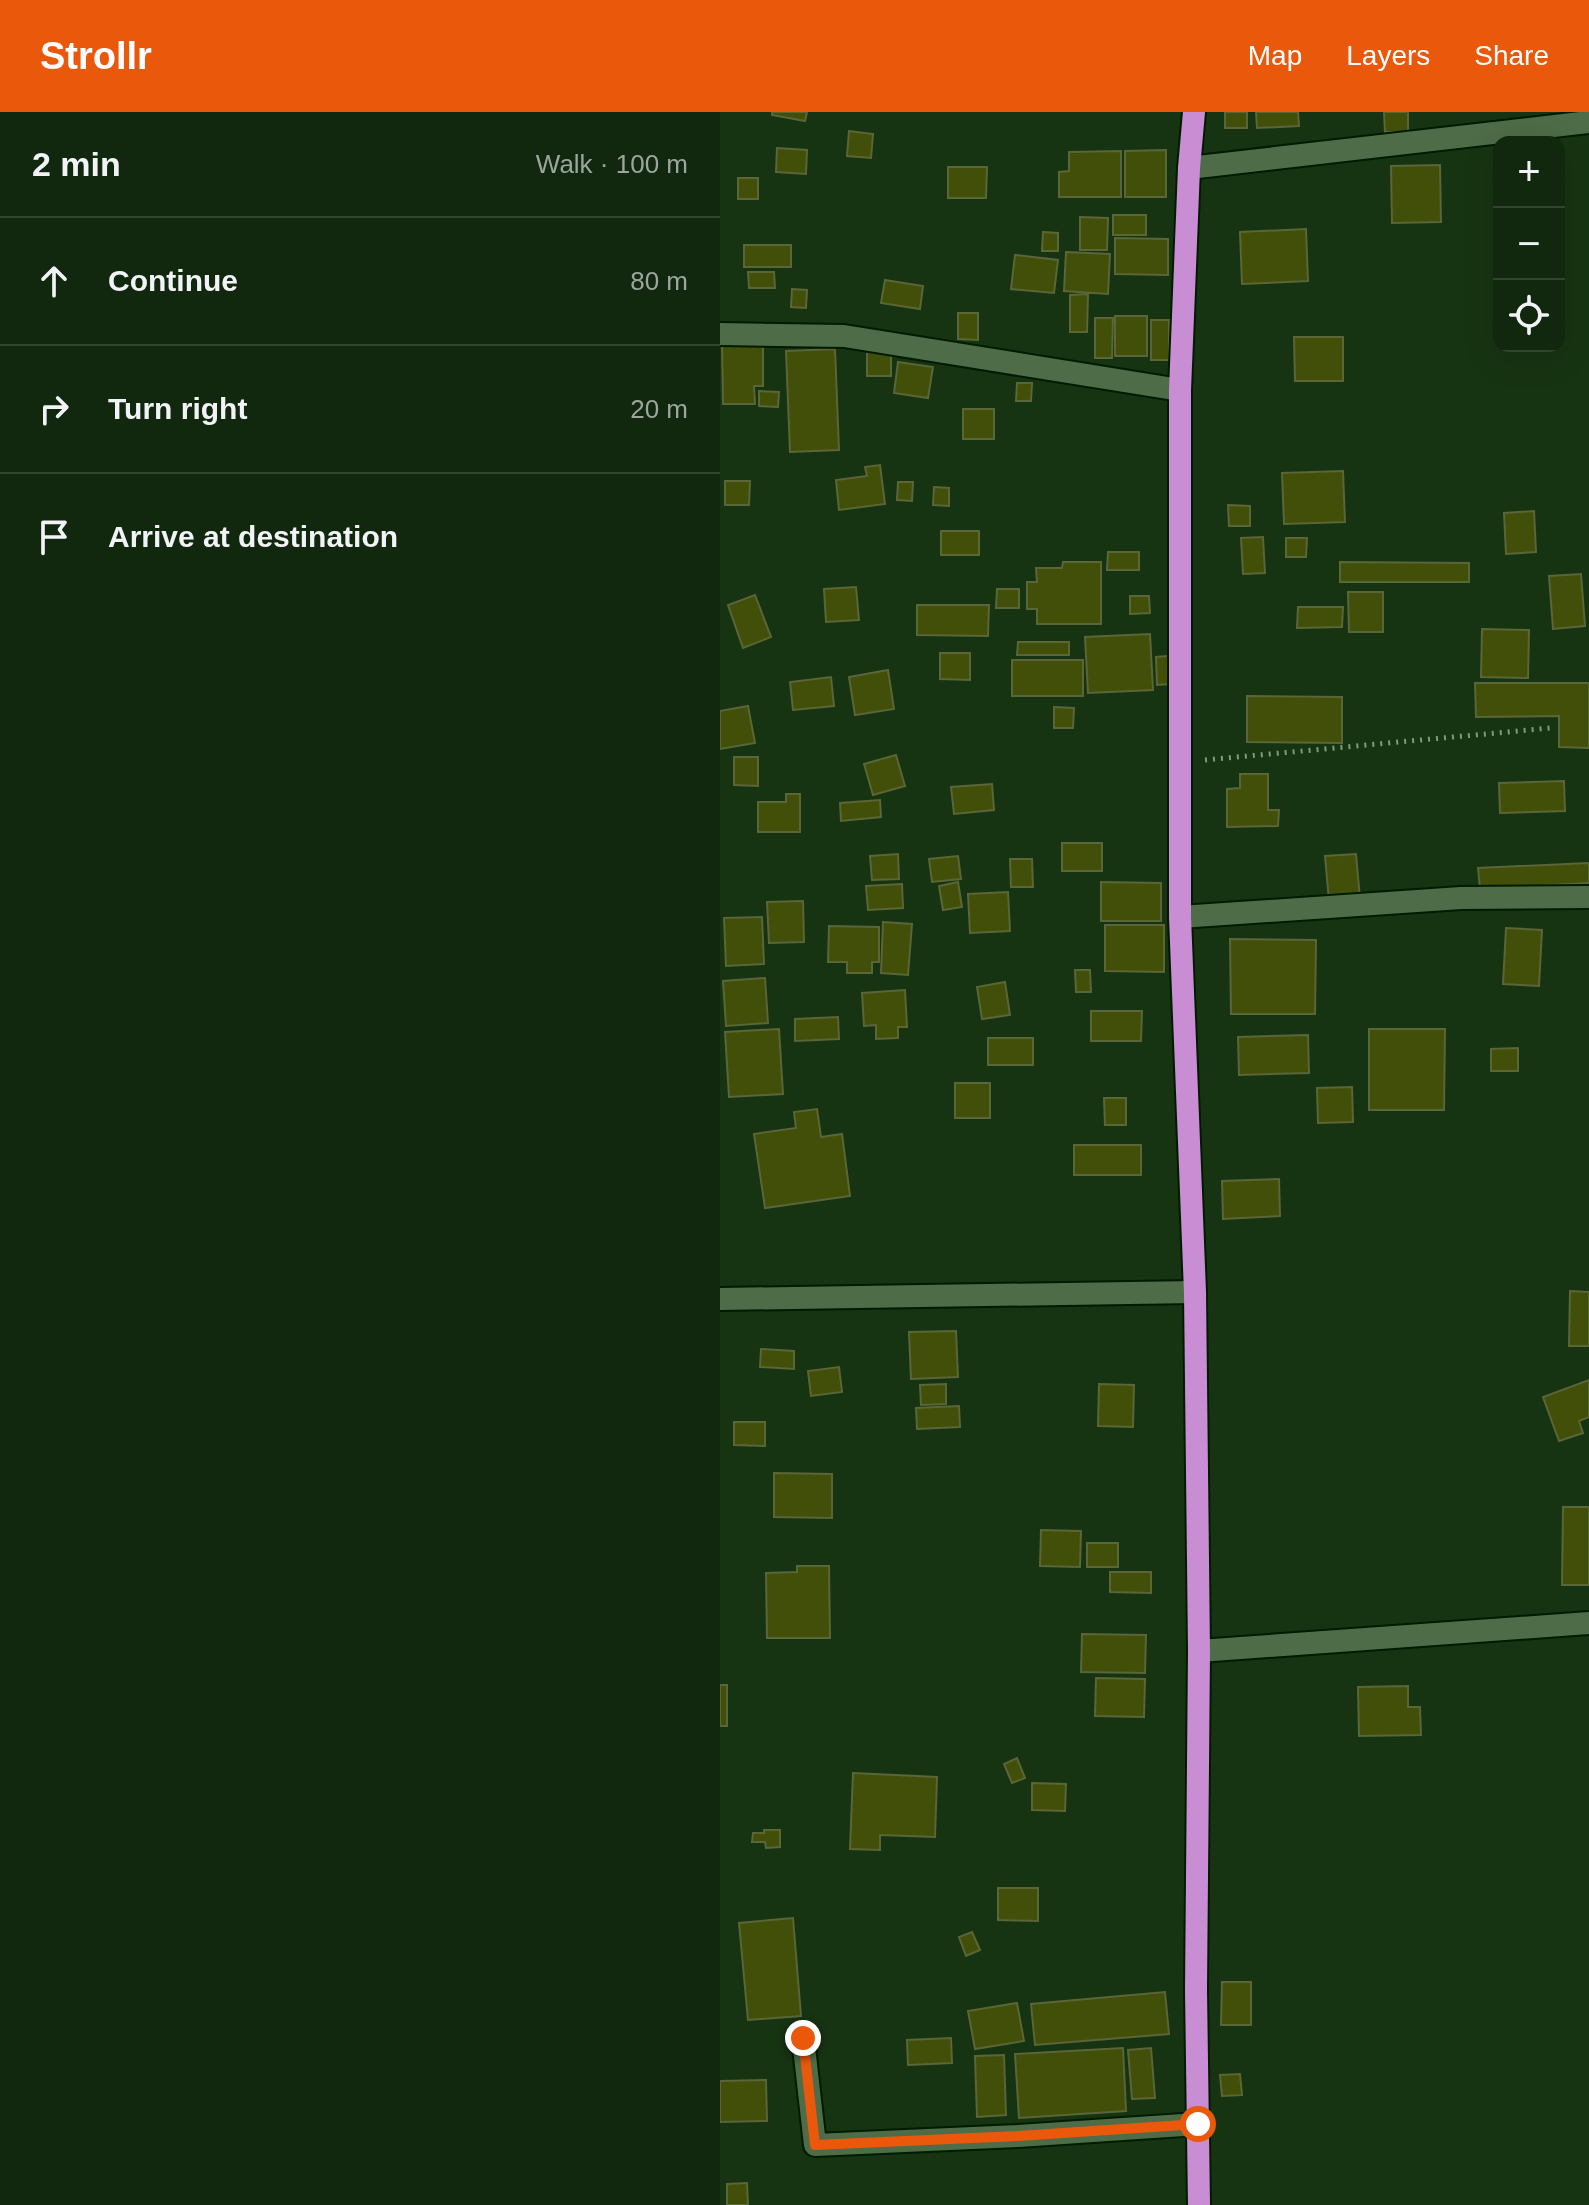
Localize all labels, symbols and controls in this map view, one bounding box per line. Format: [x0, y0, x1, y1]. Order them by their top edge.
text: Strollr [40, 35, 152, 77]
text: Map [1248, 40, 1302, 71]
text: Layers [1346, 40, 1430, 71]
text: Share [1474, 40, 1549, 71]
map controls [1493, 136, 1565, 352]
button: + [1493, 136, 1565, 208]
text: 2 min [32, 145, 121, 183]
text: Walk · 100 m [536, 149, 688, 179]
button: − [1493, 208, 1565, 280]
icon: ahead [32, 259, 76, 303]
text: Continue [108, 264, 238, 297]
text: 80 m [630, 266, 688, 296]
button: locate [1493, 280, 1565, 352]
icon: right [32, 387, 76, 431]
text: Turn right [108, 392, 247, 425]
text: 20 m [630, 394, 688, 424]
icon: arrive [32, 515, 76, 559]
text: Arrive at destination [108, 520, 398, 553]
route end [785, 2020, 821, 2056]
route start [1180, 2106, 1216, 2142]

